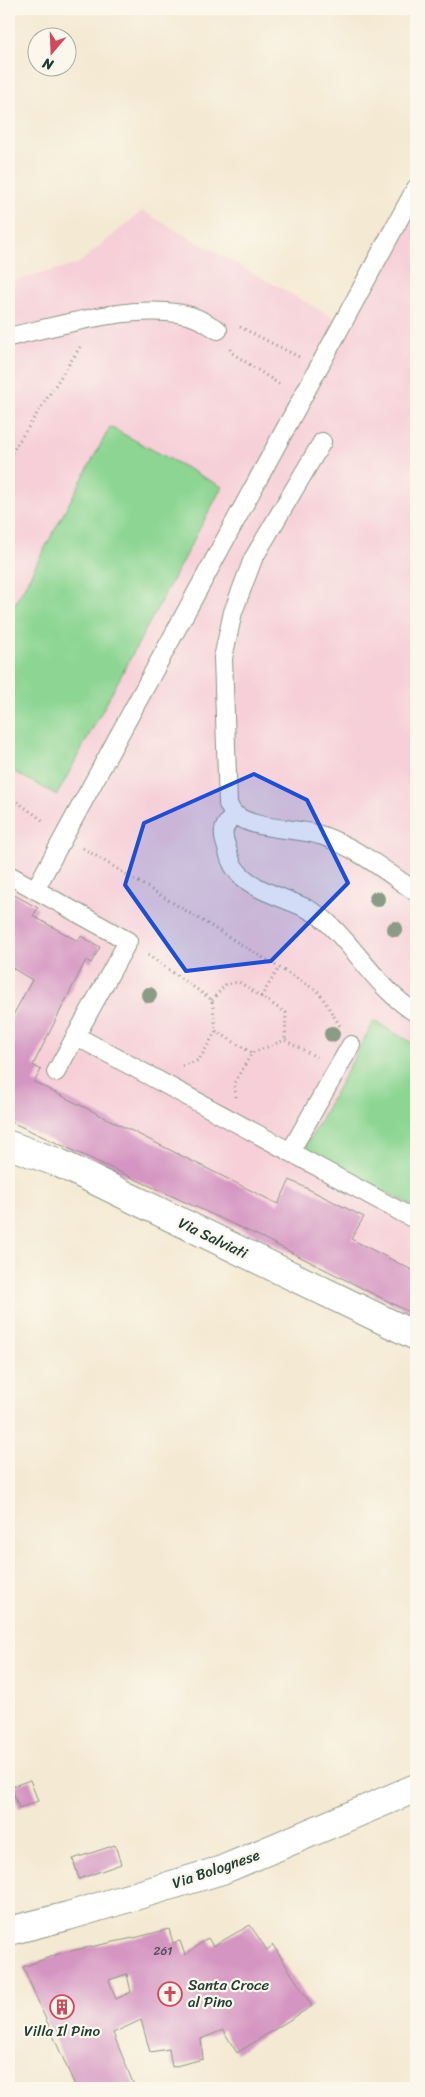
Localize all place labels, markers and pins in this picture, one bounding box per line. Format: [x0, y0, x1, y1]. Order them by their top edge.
place label: Santa Croce al Pino [188, 1972, 269, 2015]
church icon: Santa Croce al Pino [157, 1981, 183, 2007]
building icon: Villa Il Pino [49, 1994, 75, 2020]
place label: Villa Il Pino [24, 2018, 100, 2044]

